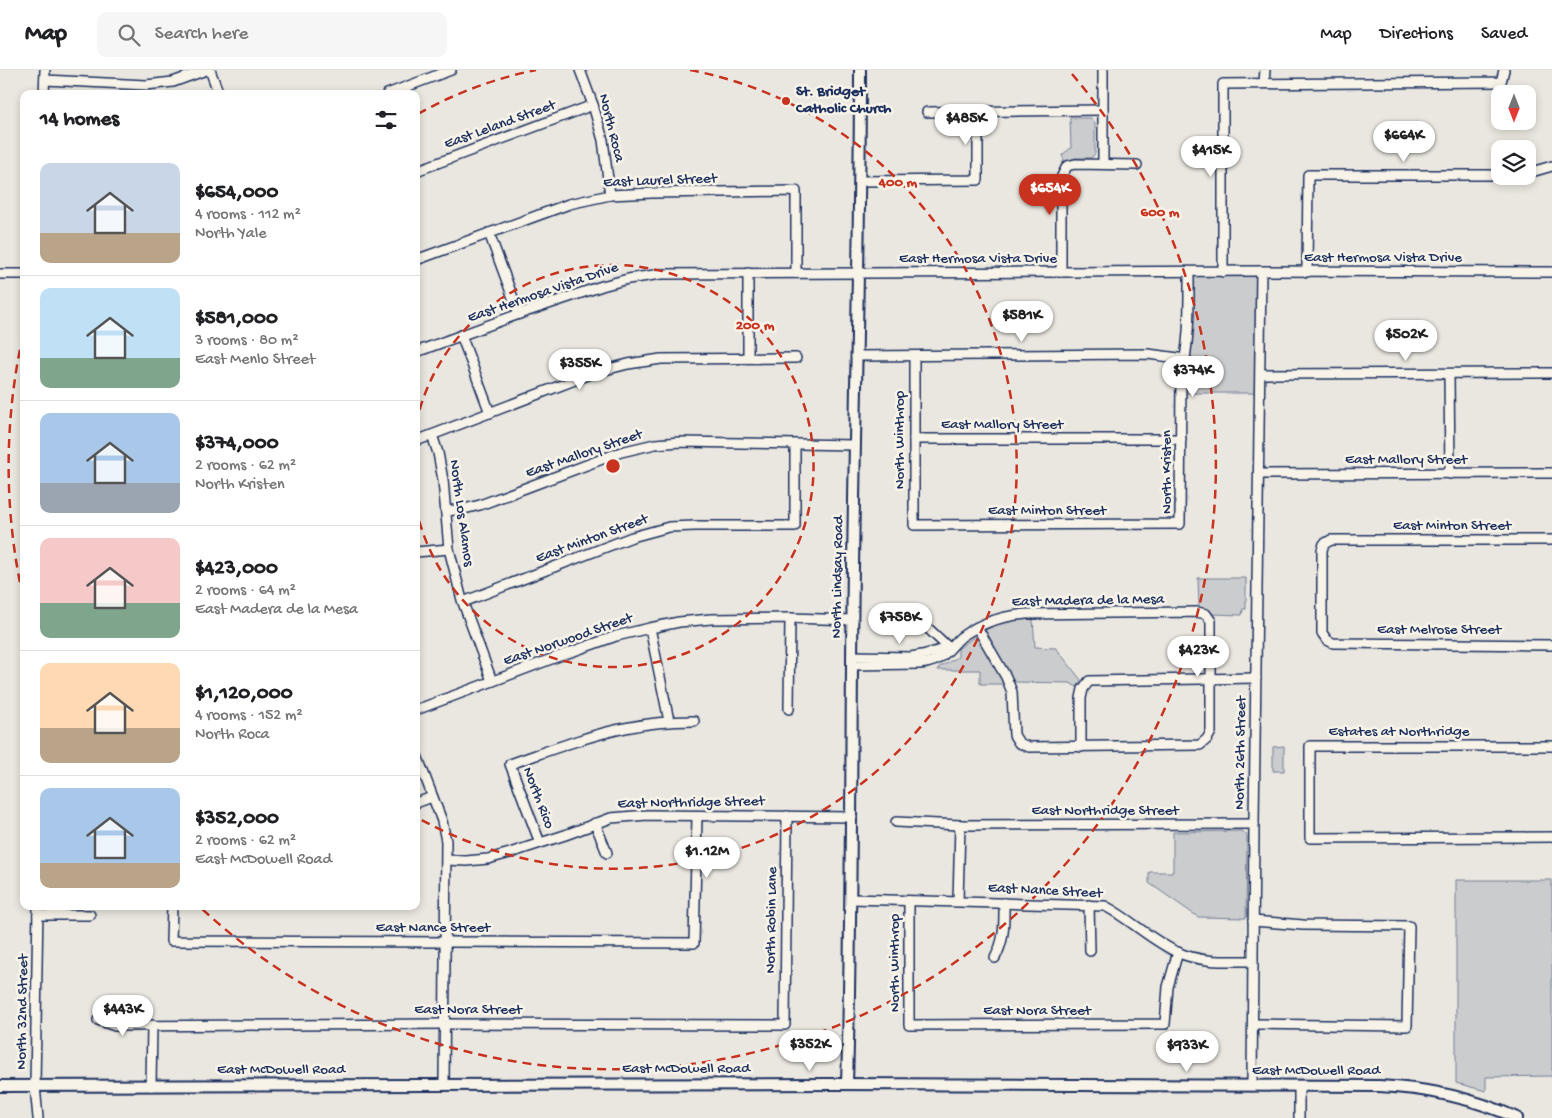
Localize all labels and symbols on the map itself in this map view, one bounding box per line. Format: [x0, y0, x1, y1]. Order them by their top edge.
place label: St. Bridget Catholic Church [795, 83, 891, 118]
north arrow [1491, 85, 1536, 130]
street label: North Roca [594, 92, 628, 165]
marker: St. Bridget Catholic Church [780, 95, 792, 107]
street label: East Leland Street [442, 96, 560, 154]
pin: $485K [931, 104, 1001, 146]
pin: $664K [1369, 121, 1439, 163]
pin: $415K [1176, 136, 1246, 178]
street label: East Laurel Street [603, 170, 719, 192]
text: 400 m [878, 174, 918, 192]
pin: $654K [1015, 174, 1085, 216]
text: 600 m [1141, 204, 1180, 222]
street label: East Hermosa Vista Drive [1304, 249, 1462, 267]
street label: East Hermosa Vista Drive [899, 250, 1057, 268]
street label: East Hermosa Vista Drive [465, 259, 621, 327]
pin: $581K [987, 300, 1057, 343]
text: 200 m [736, 317, 775, 335]
pin: $502K [1371, 320, 1441, 362]
pin: $355K [545, 348, 615, 391]
pin: $374K [1158, 356, 1228, 398]
street label: North Winthrop [891, 390, 909, 489]
street label: East Mallory Street [941, 416, 1065, 434]
street label: East Mallory Street [523, 425, 646, 482]
street label: North Kristen [1158, 430, 1176, 514]
street label: East Mallory Street [1345, 451, 1469, 469]
centre of rings [604, 457, 622, 475]
street label: North Los Alamos [445, 459, 477, 568]
street label: East Minton Street [988, 502, 1108, 520]
street label: East Minton Street [533, 510, 652, 568]
street label: North Lindsay Road [828, 514, 848, 639]
street label: East Minton Street [1393, 517, 1513, 535]
street label: East Madera de la Mesa [1012, 591, 1165, 611]
pin: $758K [865, 602, 935, 645]
street label: East Norwood Street [501, 609, 637, 671]
street label: East Melrose Street [1377, 621, 1503, 639]
pin: $423K [1163, 636, 1233, 678]
street label: North 26th Street [1231, 694, 1251, 810]
street label: Estates at Northridge [1329, 723, 1470, 741]
street label: North Rico [518, 765, 558, 832]
street label: East Northridge Street [617, 793, 767, 813]
street label: East Northridge Street [1031, 802, 1180, 820]
pin: $1.12M [666, 836, 748, 879]
street label: North Robin Lane [762, 866, 782, 974]
street label: East Nance Street [987, 879, 1105, 903]
street label: North Winthrop [886, 913, 904, 1012]
street label: East Nance Street [376, 919, 492, 937]
street label: North 32nd Street [13, 952, 33, 1070]
pin: $443K [88, 994, 158, 1037]
street label: East Nora Street [414, 1001, 524, 1019]
street label: East Nora Street [983, 1002, 1093, 1020]
pin: $352K [775, 1030, 845, 1072]
pin: $933K [1152, 1030, 1222, 1073]
street label: East McDowell Road [622, 1060, 751, 1078]
street label: East McDowell Road [217, 1061, 346, 1079]
street label: East McDowell Road [1252, 1062, 1381, 1080]

